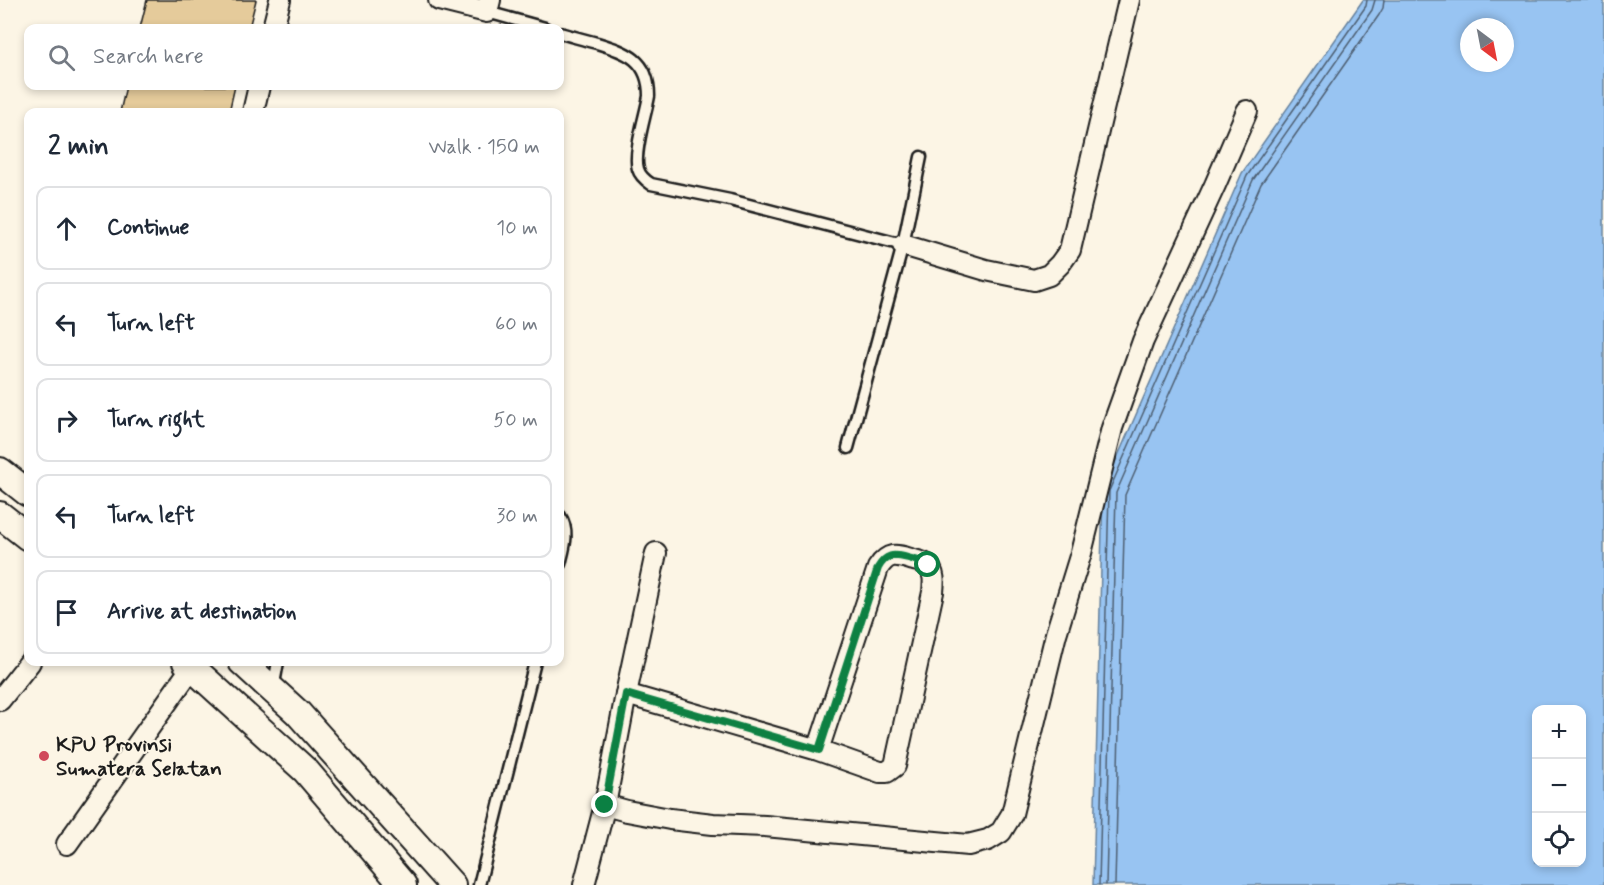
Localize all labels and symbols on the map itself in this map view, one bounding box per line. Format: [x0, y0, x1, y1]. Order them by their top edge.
north arrow [1460, 18, 1514, 72]
route start [914, 551, 940, 577]
place label: KPU Provinsi Sumatera Selatan [56, 731, 222, 783]
marker: KPU Provinsi Sumatera Selatan [37, 749, 51, 763]
route end [591, 791, 617, 817]

